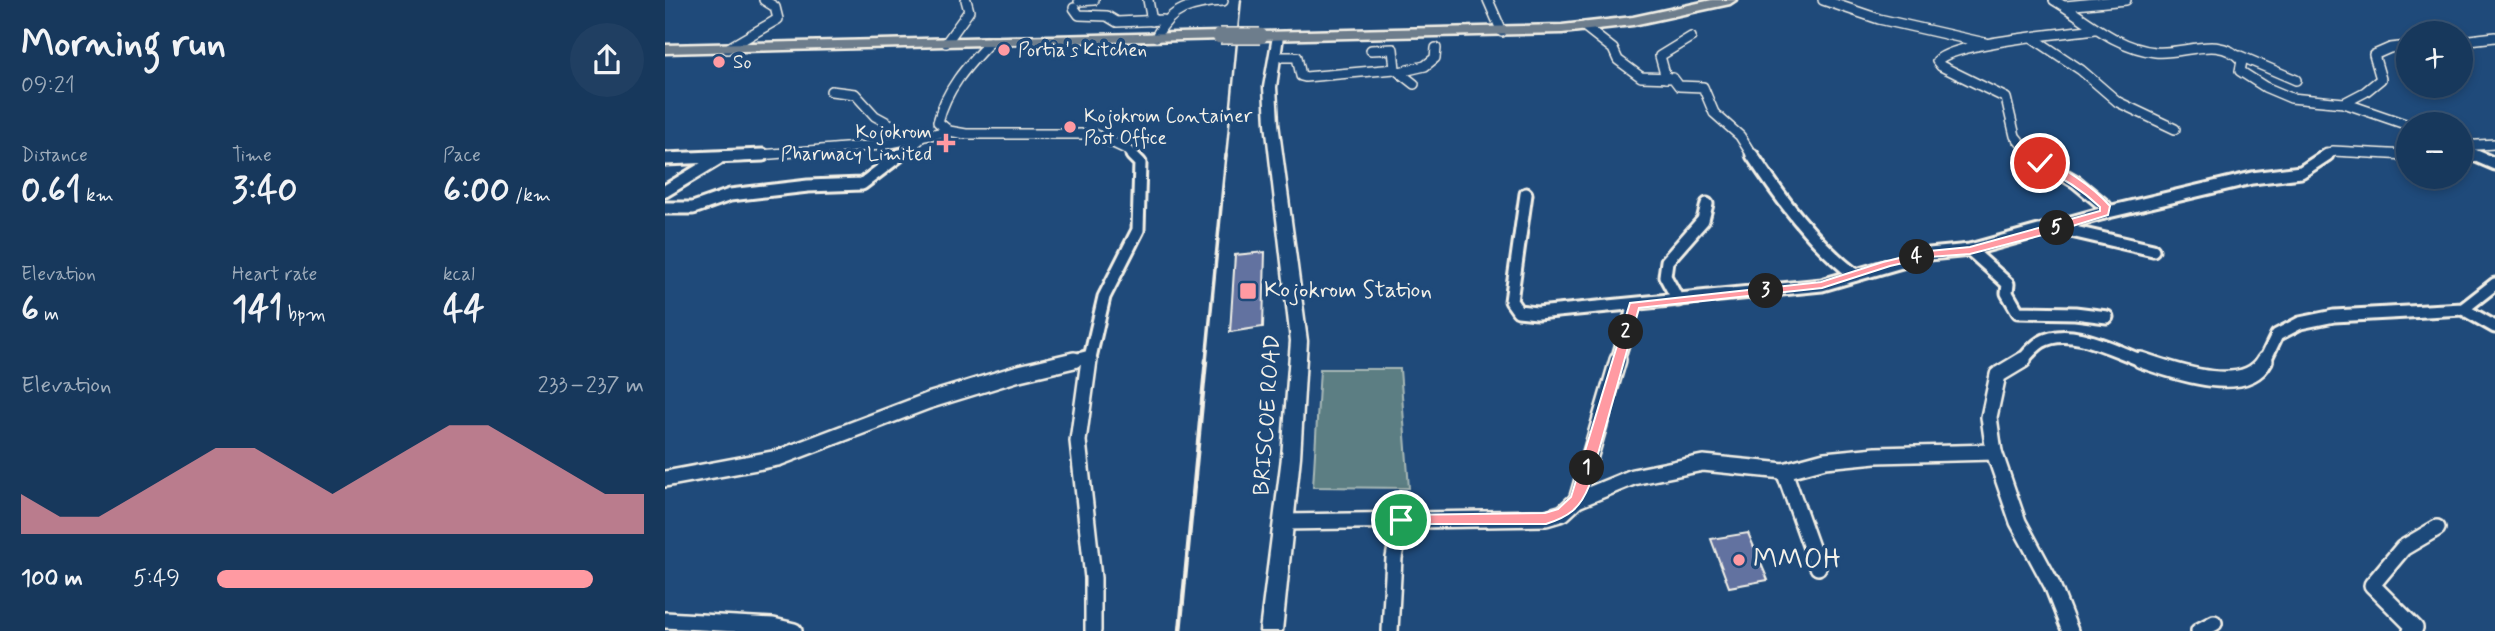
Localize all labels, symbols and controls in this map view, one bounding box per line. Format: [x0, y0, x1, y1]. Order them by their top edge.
text: Morning run [21, 20, 226, 69]
map controls [2396, 21, 2473, 189]
button: + [2396, 21, 2473, 98]
button: share [570, 23, 644, 97]
place label: Portia's Kitchen [1018, 38, 1147, 63]
marker: Portia's Kitchen [996, 42, 1012, 58]
place label: So [733, 50, 752, 75]
marker: So [711, 54, 727, 70]
text: 09:21 [21, 71, 75, 101]
place label: Kojokrom Container Post Office [1084, 104, 1253, 151]
button: − [2396, 112, 2473, 189]
marker: Kojokrom Container Post Office [1062, 119, 1078, 135]
place label: Kojokrom Pharmacy Limited [781, 120, 932, 167]
pin [2010, 133, 2070, 193]
marker: Kojokrom Pharmacy Limited [938, 135, 954, 151]
text: Distance [21, 143, 88, 168]
text: Time [232, 143, 272, 168]
text: Pace [443, 143, 481, 168]
icon: check [2021, 144, 2059, 182]
text: 0.61 [21, 168, 81, 214]
text: 3:40 [232, 168, 298, 214]
text: 6:00 [443, 168, 510, 214]
text: km [81, 183, 114, 208]
text: /km [510, 183, 551, 208]
pin: 5 [2039, 210, 2075, 246]
text: 5 [2051, 215, 2062, 240]
pin: 4 [1899, 240, 1935, 274]
text: 4 [1911, 244, 1922, 269]
text: Elevation [21, 262, 96, 287]
text: Heart rate [232, 262, 317, 287]
text: kcal [443, 262, 475, 287]
pin: 3 [1749, 274, 1783, 308]
place label: Kojokrom Station [1264, 276, 1432, 306]
text: 3 [1761, 278, 1770, 303]
marker: Kojokrom Station [1238, 281, 1258, 301]
text: 6 [21, 287, 39, 333]
text: 141 [232, 287, 283, 333]
text: 44 [443, 287, 485, 333]
text: m [39, 302, 59, 327]
text: bpm [283, 302, 326, 327]
pin: 2 [1609, 314, 1643, 350]
text: 2 [1621, 319, 1630, 344]
street label: BRISCOE ROAD [1247, 333, 1289, 497]
text: Elevation [21, 371, 112, 401]
text: 233–237 m [538, 371, 644, 401]
pin: 1 [1569, 450, 1605, 486]
text: 1 [1582, 455, 1591, 480]
pin [1371, 490, 1431, 550]
icon: arrive [1382, 501, 1420, 539]
place label: MMOH [1753, 542, 1841, 579]
marker: MMOH [1731, 552, 1747, 568]
text: 100 m [21, 564, 83, 594]
text: 5:49 [133, 564, 180, 594]

